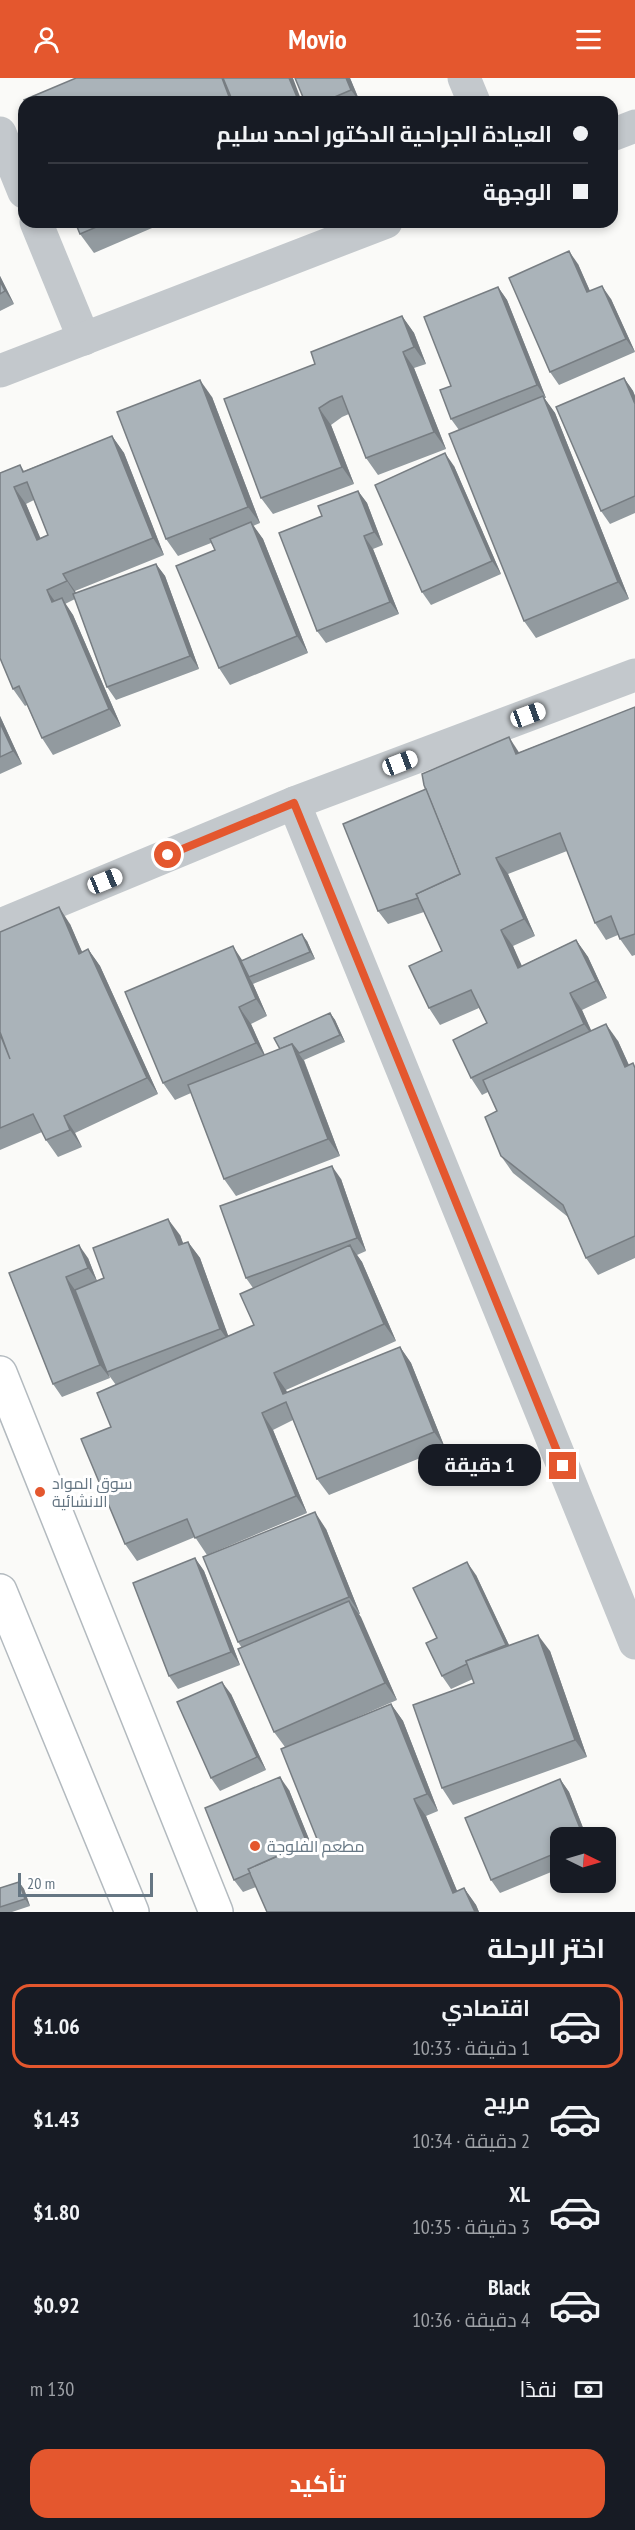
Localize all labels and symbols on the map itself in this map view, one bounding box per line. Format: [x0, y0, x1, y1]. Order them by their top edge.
car [508, 700, 548, 730]
car [380, 748, 420, 778]
route start [154, 841, 181, 868]
car [85, 866, 125, 896]
callout: 1 دقيقة [419, 1445, 542, 1487]
route end [549, 1452, 576, 1479]
place label: سوق المواد الانشائية [52, 1473, 132, 1511]
marker: سوق المواد الانشائية [33, 1485, 47, 1499]
north arrow [550, 1827, 616, 1893]
place label: مطعم الفلوجة [267, 1836, 365, 1858]
marker: مطعم الفلوجة [248, 1839, 262, 1853]
scale bar [18, 1870, 153, 1898]

